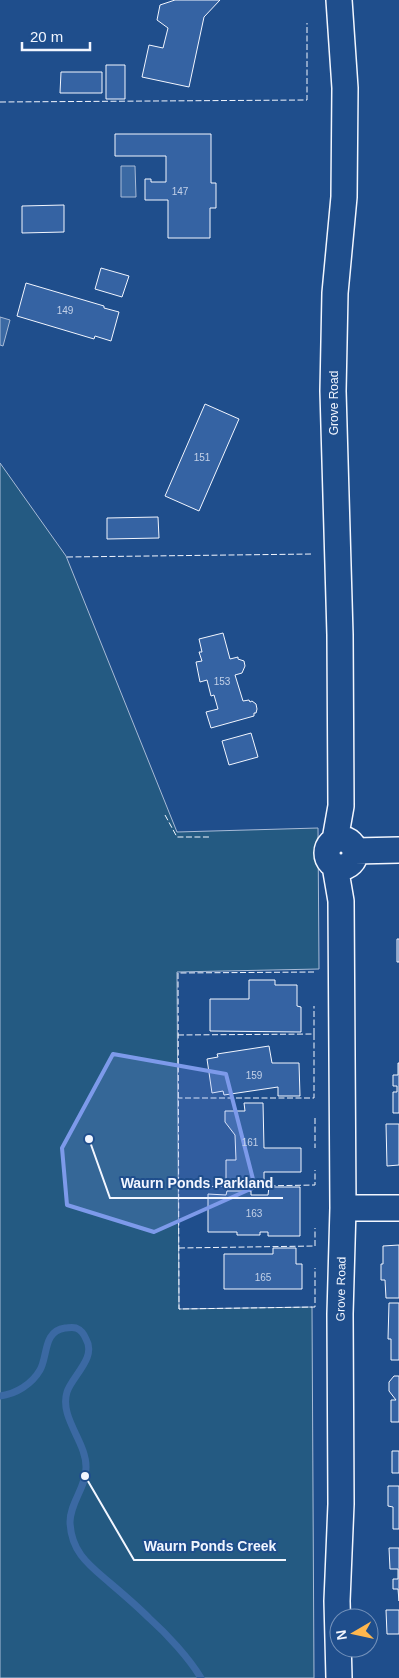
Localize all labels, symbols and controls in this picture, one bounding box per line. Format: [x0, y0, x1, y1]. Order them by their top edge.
scale bar [22, 20, 90, 52]
text: 20 m [30, 28, 63, 45]
house number: 147 [172, 186, 189, 197]
house number: 149 [57, 305, 74, 316]
street label: Grove Road [327, 371, 341, 435]
house number: 151 [194, 452, 211, 463]
house number: 153 [214, 676, 231, 687]
house number: 159 [246, 1070, 263, 1081]
house number: 161 [242, 1137, 259, 1148]
callout: Waurn Ponds Parkland [110, 1169, 283, 1198]
text: Waurn Ponds Parkland [121, 1175, 273, 1191]
house number: 163 [246, 1208, 263, 1219]
street label: Grove Road [333, 1257, 349, 1321]
house number: 165 [255, 1272, 272, 1283]
callout: Waurn Ponds Creek [134, 1531, 286, 1560]
text: Waurn Ponds Creek [144, 1538, 276, 1554]
north arrow [329, 1608, 379, 1658]
text: N [332, 1629, 350, 1641]

